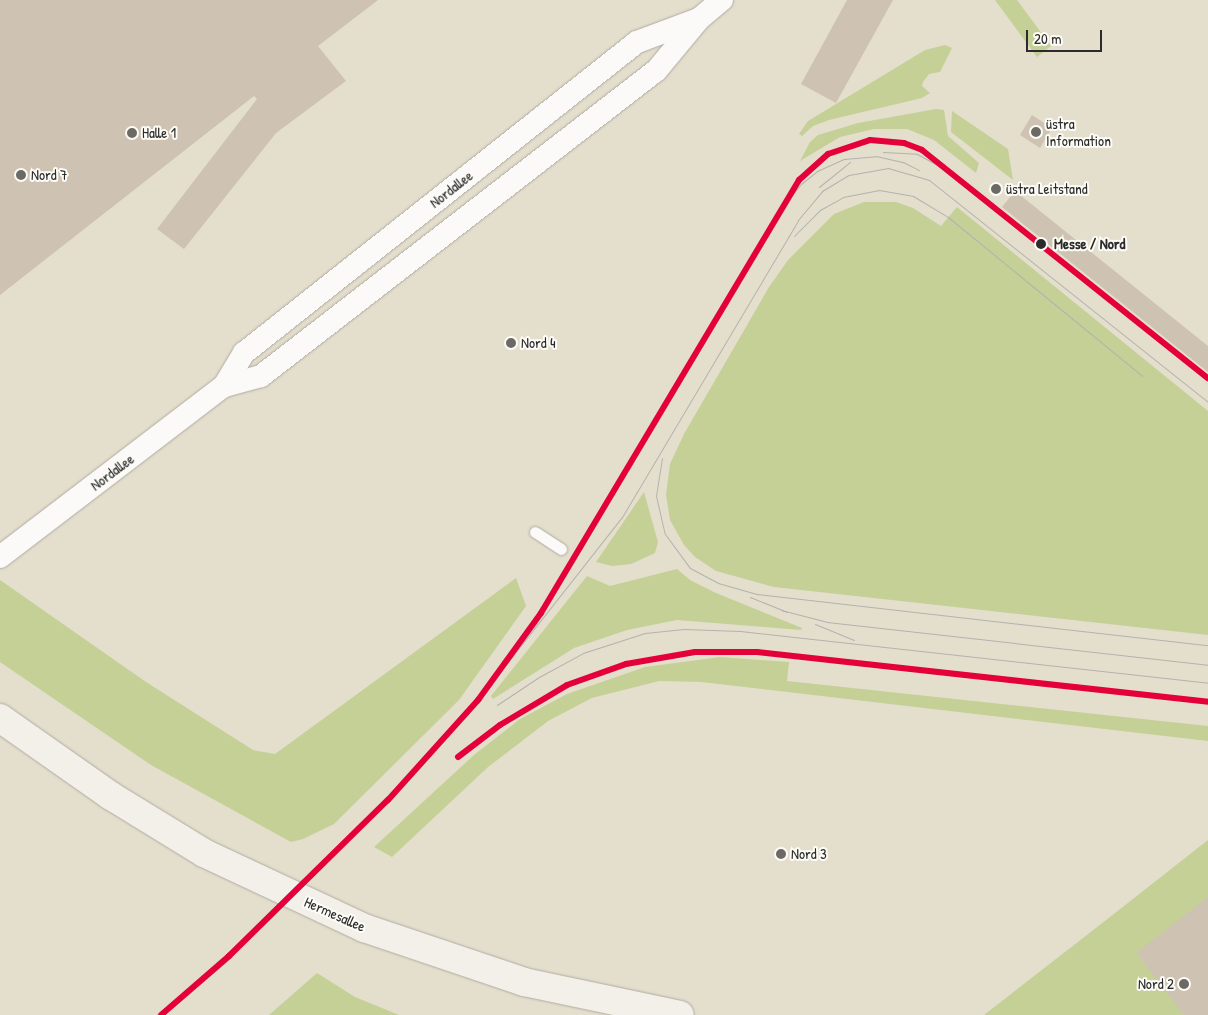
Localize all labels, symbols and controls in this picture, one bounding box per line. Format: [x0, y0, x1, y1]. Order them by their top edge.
scale bar [1028, 20, 1104, 52]
text: 20 m [1034, 28, 1061, 49]
place label: üstra Information [1046, 114, 1111, 149]
place label: Halle 1 [142, 124, 176, 142]
marker: üstra Information [1030, 126, 1042, 138]
marker: Halle 1 [126, 127, 138, 139]
place label: Nord 7 [31, 166, 68, 184]
street label: Nordallee [426, 167, 476, 211]
marker: Nord 7 [15, 169, 27, 181]
place label: üstra Leitstand [1006, 180, 1088, 198]
marker: üstra Leitstand [990, 183, 1002, 195]
marker: Messe / Nord [1032, 235, 1050, 253]
place label: Messe / Nord [1054, 235, 1125, 253]
place label: Nord 4 [521, 334, 556, 352]
marker: Nord 4 [505, 337, 517, 349]
street label: Nordallee [87, 450, 137, 494]
place label: Nord 3 [791, 845, 827, 863]
marker: Nord 3 [775, 848, 787, 860]
street label: Hermesallee [302, 893, 368, 935]
place label: Nord 2 [1138, 975, 1174, 993]
marker: Nord 2 [1178, 978, 1190, 990]

